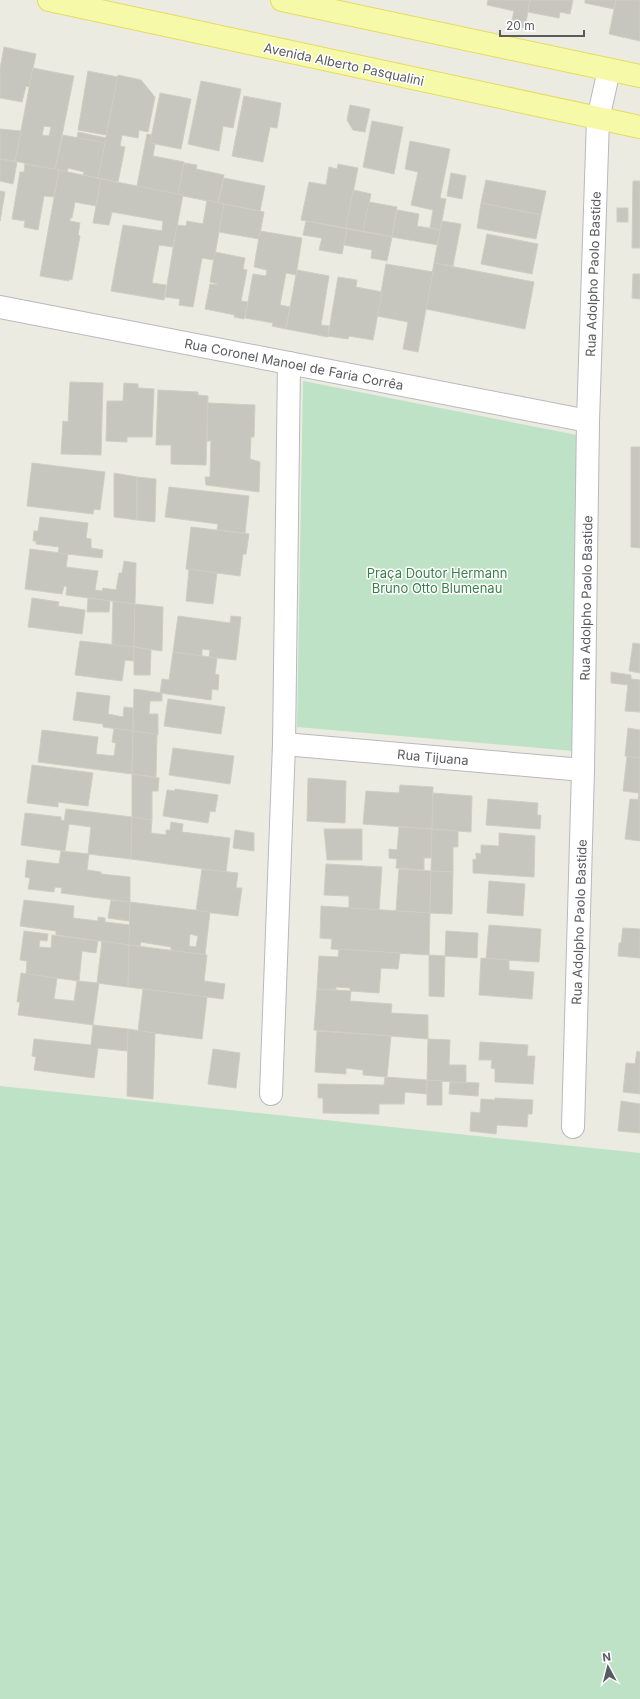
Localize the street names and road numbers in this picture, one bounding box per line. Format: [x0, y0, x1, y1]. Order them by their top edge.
street label: Avenida Alberto Pasqualini [262, 39, 426, 89]
street label: Rua Adolpho Paolo Bastide [582, 191, 604, 357]
street label: Rua Coronel Manoel de Faria Corrêa [183, 335, 405, 393]
street label: Rua Adolpho Paolo Bastide [577, 515, 595, 681]
street label: Rua Tijuana [397, 746, 469, 768]
street label: Rua Adolpho Paolo Bastide [568, 839, 590, 1005]

